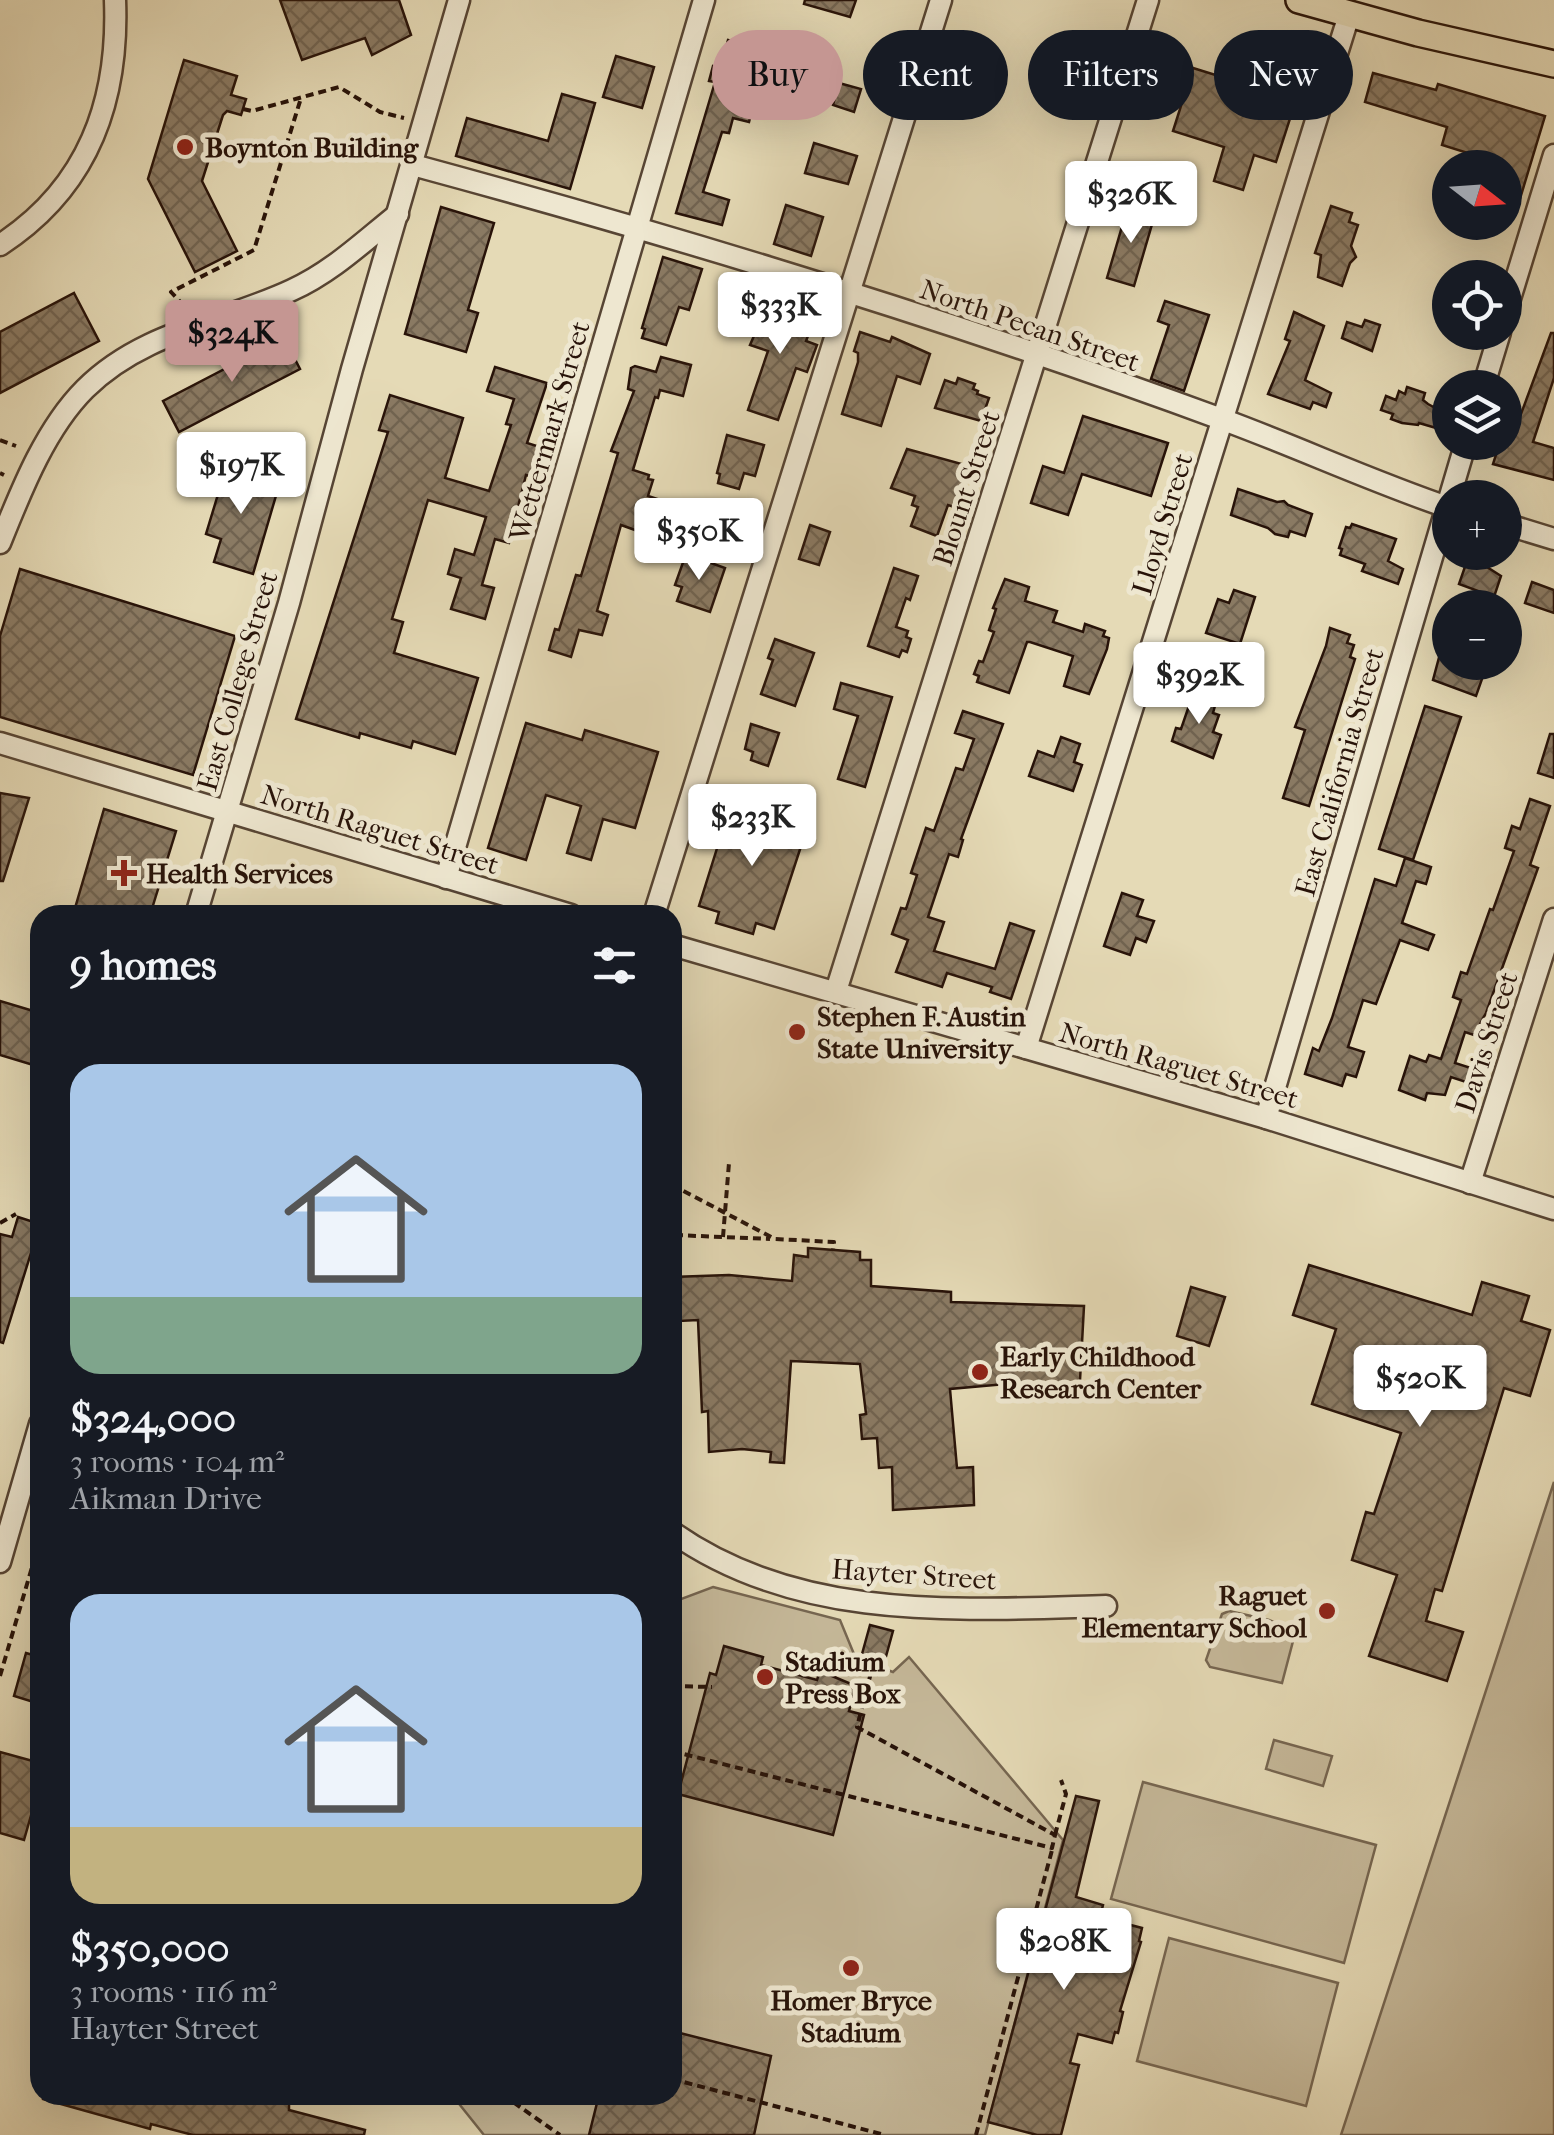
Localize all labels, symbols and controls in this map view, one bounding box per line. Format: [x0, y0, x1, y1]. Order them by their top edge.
chip: Buy [712, 30, 843, 120]
chip: Rent [863, 30, 1008, 120]
chip: Filters [1028, 30, 1194, 120]
chip: New [1214, 30, 1353, 120]
place label: Boynton Building [205, 131, 419, 164]
marker: Boynton Building [174, 136, 196, 158]
north arrow [1432, 150, 1522, 240]
map controls [1432, 150, 1522, 680]
pin: $326K [1061, 161, 1201, 246]
text: $326K [1087, 175, 1175, 212]
button: locate [1432, 260, 1522, 350]
pin: $333K [710, 272, 850, 357]
street label: North Pecan Street [916, 272, 1144, 379]
text: $333K [740, 286, 820, 323]
pin: $324K [162, 300, 302, 385]
text: $324K [187, 314, 277, 351]
street label: Wettermark Street [502, 317, 597, 546]
button: layers [1432, 370, 1522, 460]
street label: Blount Street [926, 406, 1007, 570]
pin: $197K [171, 432, 311, 517]
text: $197K [199, 446, 283, 483]
street label: Lloyd Street [1125, 449, 1200, 599]
button: + [1432, 480, 1522, 570]
pin: $350K [629, 498, 769, 583]
text: $350K [656, 512, 742, 549]
street label: East College Street [190, 567, 285, 795]
button: − [1432, 590, 1522, 680]
pin: $392K [1129, 642, 1269, 727]
street label: East California Street [1288, 644, 1391, 900]
text: $392K [1155, 656, 1243, 693]
street label: North Raguet Street [257, 778, 503, 881]
pin: $233K [682, 784, 822, 869]
text: $233K [710, 798, 794, 835]
place label: Health Services [146, 857, 333, 890]
marker: Health Services [111, 860, 137, 886]
icon: filters [587, 938, 642, 993]
text: 9 homes [70, 941, 217, 990]
street label: Davis Street [1448, 967, 1525, 1117]
place label: Stephen F. Austin State University [817, 1000, 1026, 1065]
street label: North Raguet Street [1056, 1016, 1302, 1115]
marker: Stephen F. Austin State University [786, 1021, 808, 1043]
icon: home [266, 1129, 446, 1309]
place label: Early Childhood Research Center [1000, 1340, 1202, 1405]
pin: $520K [1350, 1345, 1490, 1430]
text: $520K [1376, 1359, 1464, 1396]
marker: Early Childhood Research Center [969, 1361, 991, 1383]
text: $324,000 [70, 1394, 236, 1443]
text: 3 rooms · 104 m² [70, 1443, 284, 1480]
text: Aikman Drive [70, 1480, 262, 1517]
street label: Hayter Street [830, 1552, 998, 1597]
place label: Raguet Elementary School [1081, 1579, 1308, 1644]
marker: Raguet Elementary School [1316, 1600, 1338, 1622]
place label: Stadium Press Box [785, 1645, 901, 1710]
icon: home [266, 1659, 446, 1839]
marker: Stadium Press Box [754, 1666, 776, 1688]
pin: $208K [994, 1908, 1134, 1993]
text: $208K [1018, 1922, 1110, 1959]
text: $350,000 [70, 1924, 230, 1973]
marker: Homer Bryce Stadium [840, 1957, 862, 1979]
text: 3 rooms · 116 m² [70, 1973, 277, 2010]
place label: Homer Bryce Stadium [770, 1984, 932, 2049]
text: Hayter Street [70, 2010, 259, 2047]

